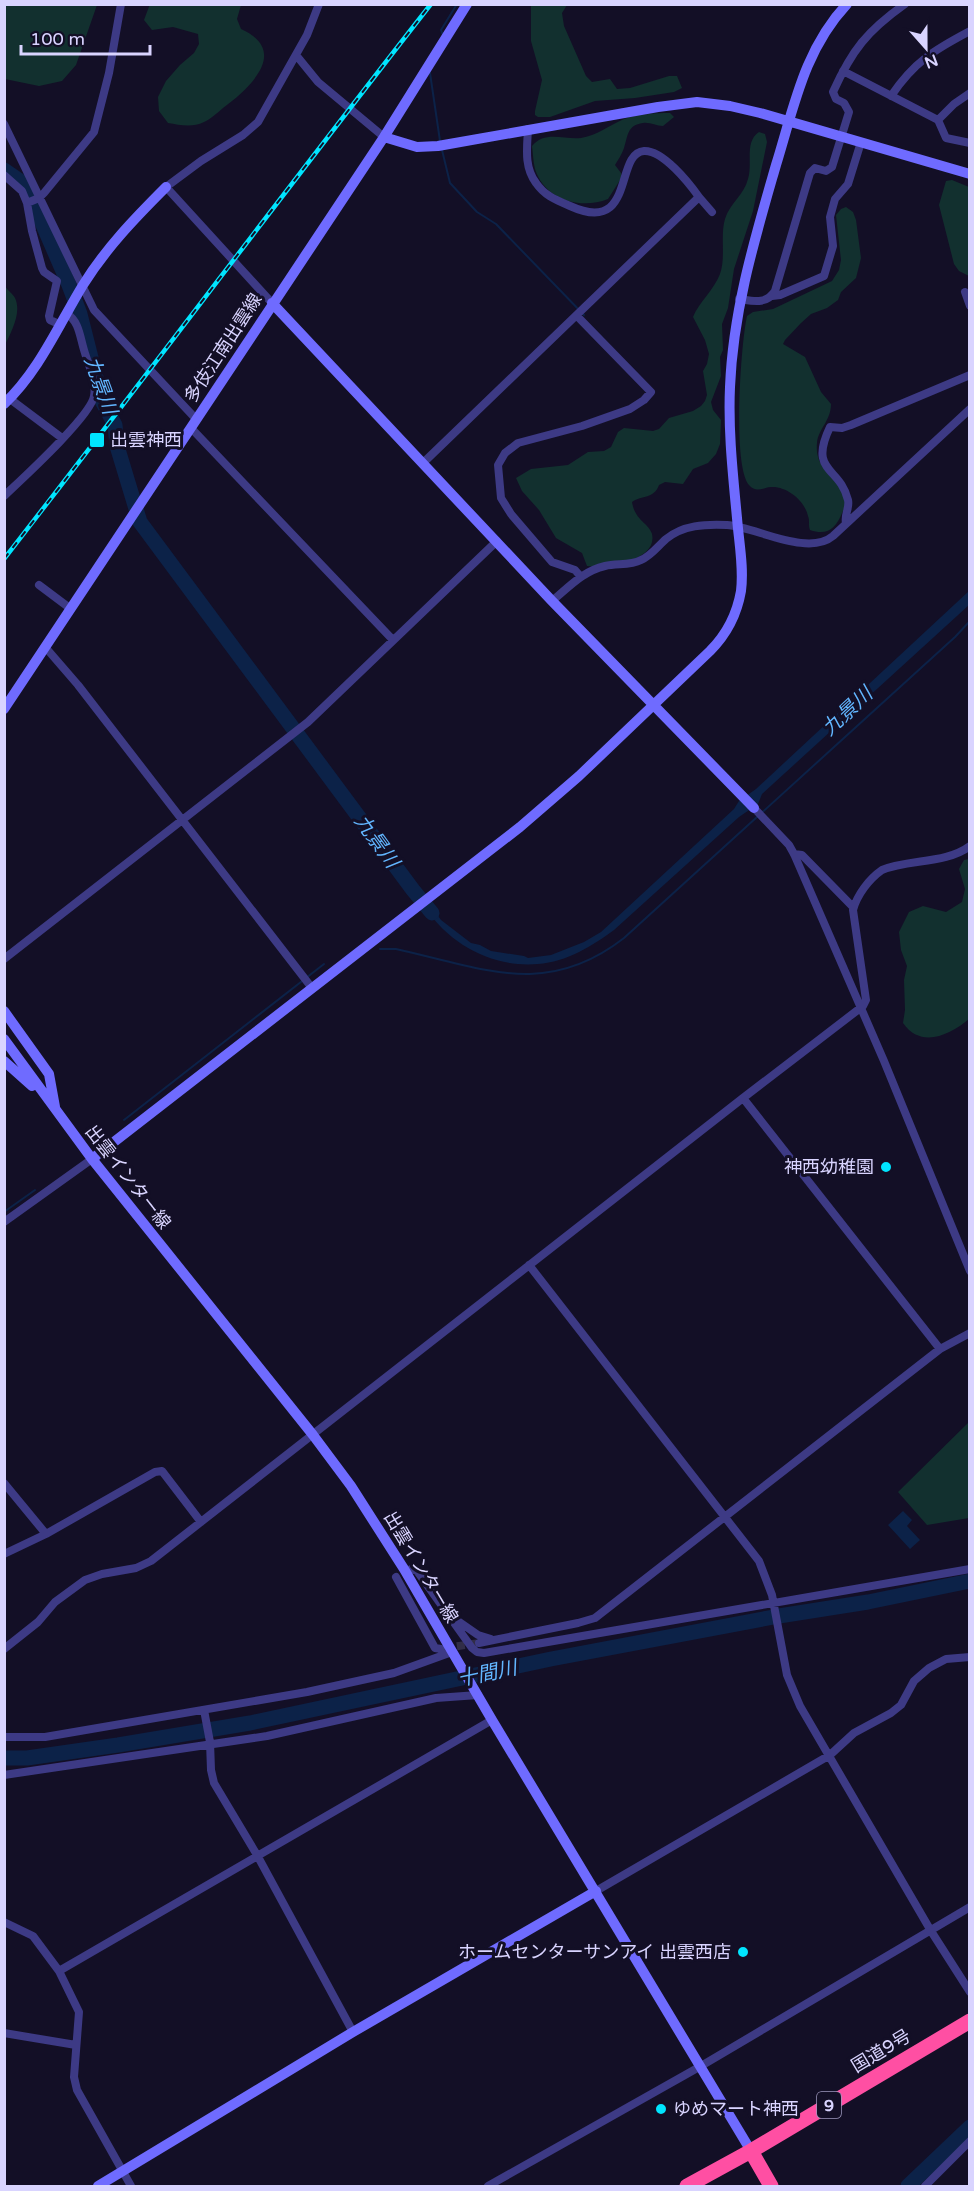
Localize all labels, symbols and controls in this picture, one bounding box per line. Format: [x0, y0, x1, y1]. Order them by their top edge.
scale bar [21, 18, 150, 56]
north arrow [896, 18, 956, 78]
text: 100 m [30, 28, 85, 50]
text: N [921, 49, 941, 73]
street label: 多伎江南出雲線 [179, 289, 267, 407]
water label: 九景川 [79, 353, 122, 420]
place label: 出雲神西 [110, 429, 182, 451]
marker: 出雲神西 [88, 431, 106, 449]
water label: 九景川 [818, 681, 879, 741]
water label: 九景川 [349, 810, 405, 875]
street label: 出雲インター線 [81, 1121, 175, 1233]
place label: 神西幼稚園 [784, 1156, 874, 1178]
marker: 神西幼稚園 [879, 1160, 893, 1174]
street label: 出雲インター線 [379, 1507, 463, 1627]
water label: 十間川 [455, 1656, 521, 1692]
place label: ホームセンターサンアイ 出雲西店 [458, 1941, 731, 1963]
marker: ホームセンターサンアイ 出雲西店 [736, 1945, 750, 1959]
street label: 国道9号 [847, 2025, 915, 2077]
road number: 9 [817, 2092, 841, 2118]
place label: ゆめマート神西 [673, 2098, 799, 2120]
marker: ゆめマート神西 [654, 2102, 668, 2116]

